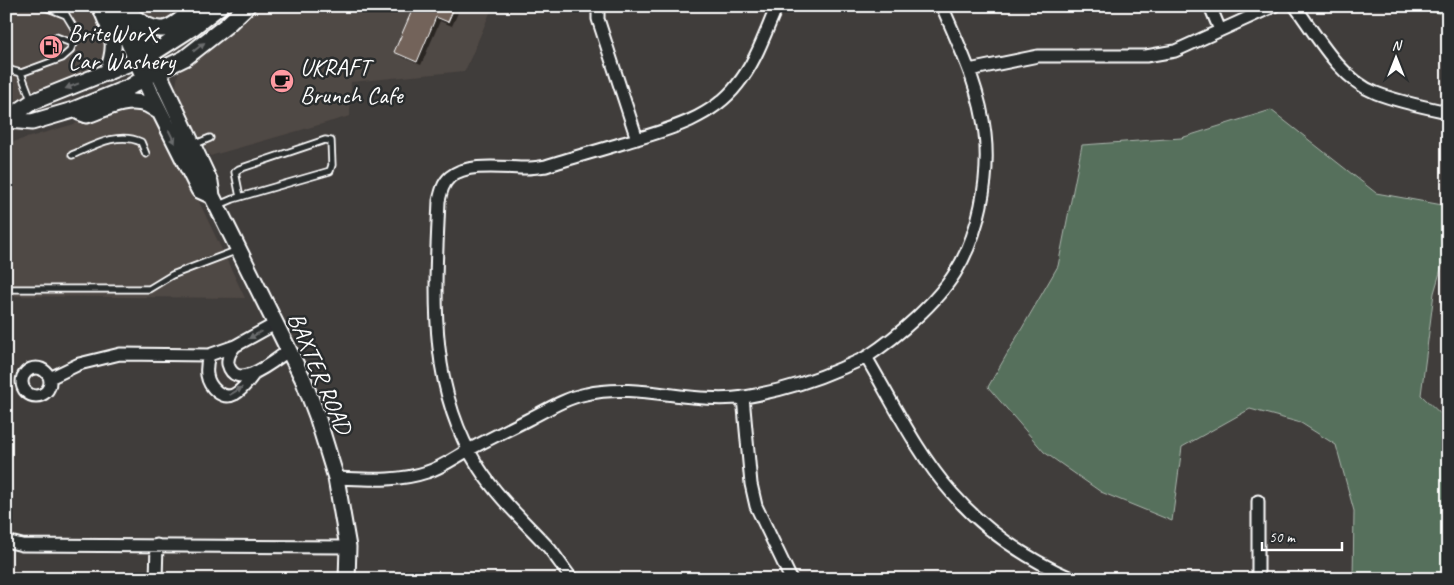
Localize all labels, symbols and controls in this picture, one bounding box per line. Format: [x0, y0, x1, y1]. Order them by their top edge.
place label: BriteWorX Car Washery [68, 18, 177, 76]
north arrow [1372, 32, 1422, 82]
fuel station icon: BriteWorX Car Washery [38, 34, 64, 60]
text: N [1392, 37, 1403, 54]
one-way arrow [192, 42, 206, 52]
place label: UKRAFT Brunch Cafe [300, 52, 405, 110]
cafe icon: UKRAFT Brunch Cafe [269, 68, 295, 94]
one-way arrow [65, 83, 79, 91]
one-way arrow [169, 130, 177, 144]
street label: BAXTER ROAD [281, 308, 360, 440]
one-way arrow [247, 331, 262, 339]
one-way arrow [229, 387, 243, 396]
scale bar [1262, 520, 1342, 552]
text: 50 m [1269, 528, 1296, 547]

